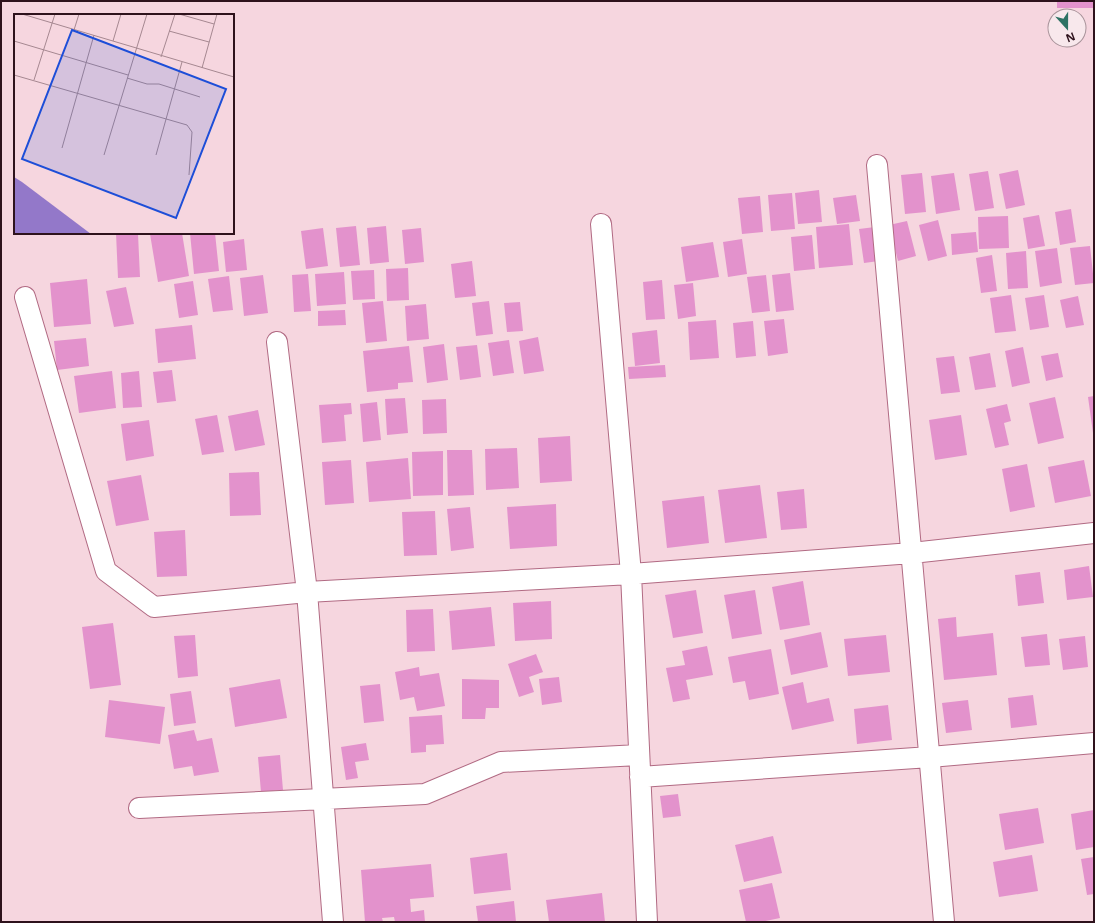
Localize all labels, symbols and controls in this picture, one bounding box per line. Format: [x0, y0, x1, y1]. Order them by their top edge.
north arrow [1047, 8, 1087, 48]
inset map [14, 14, 234, 234]
text: N [1064, 29, 1078, 46]

